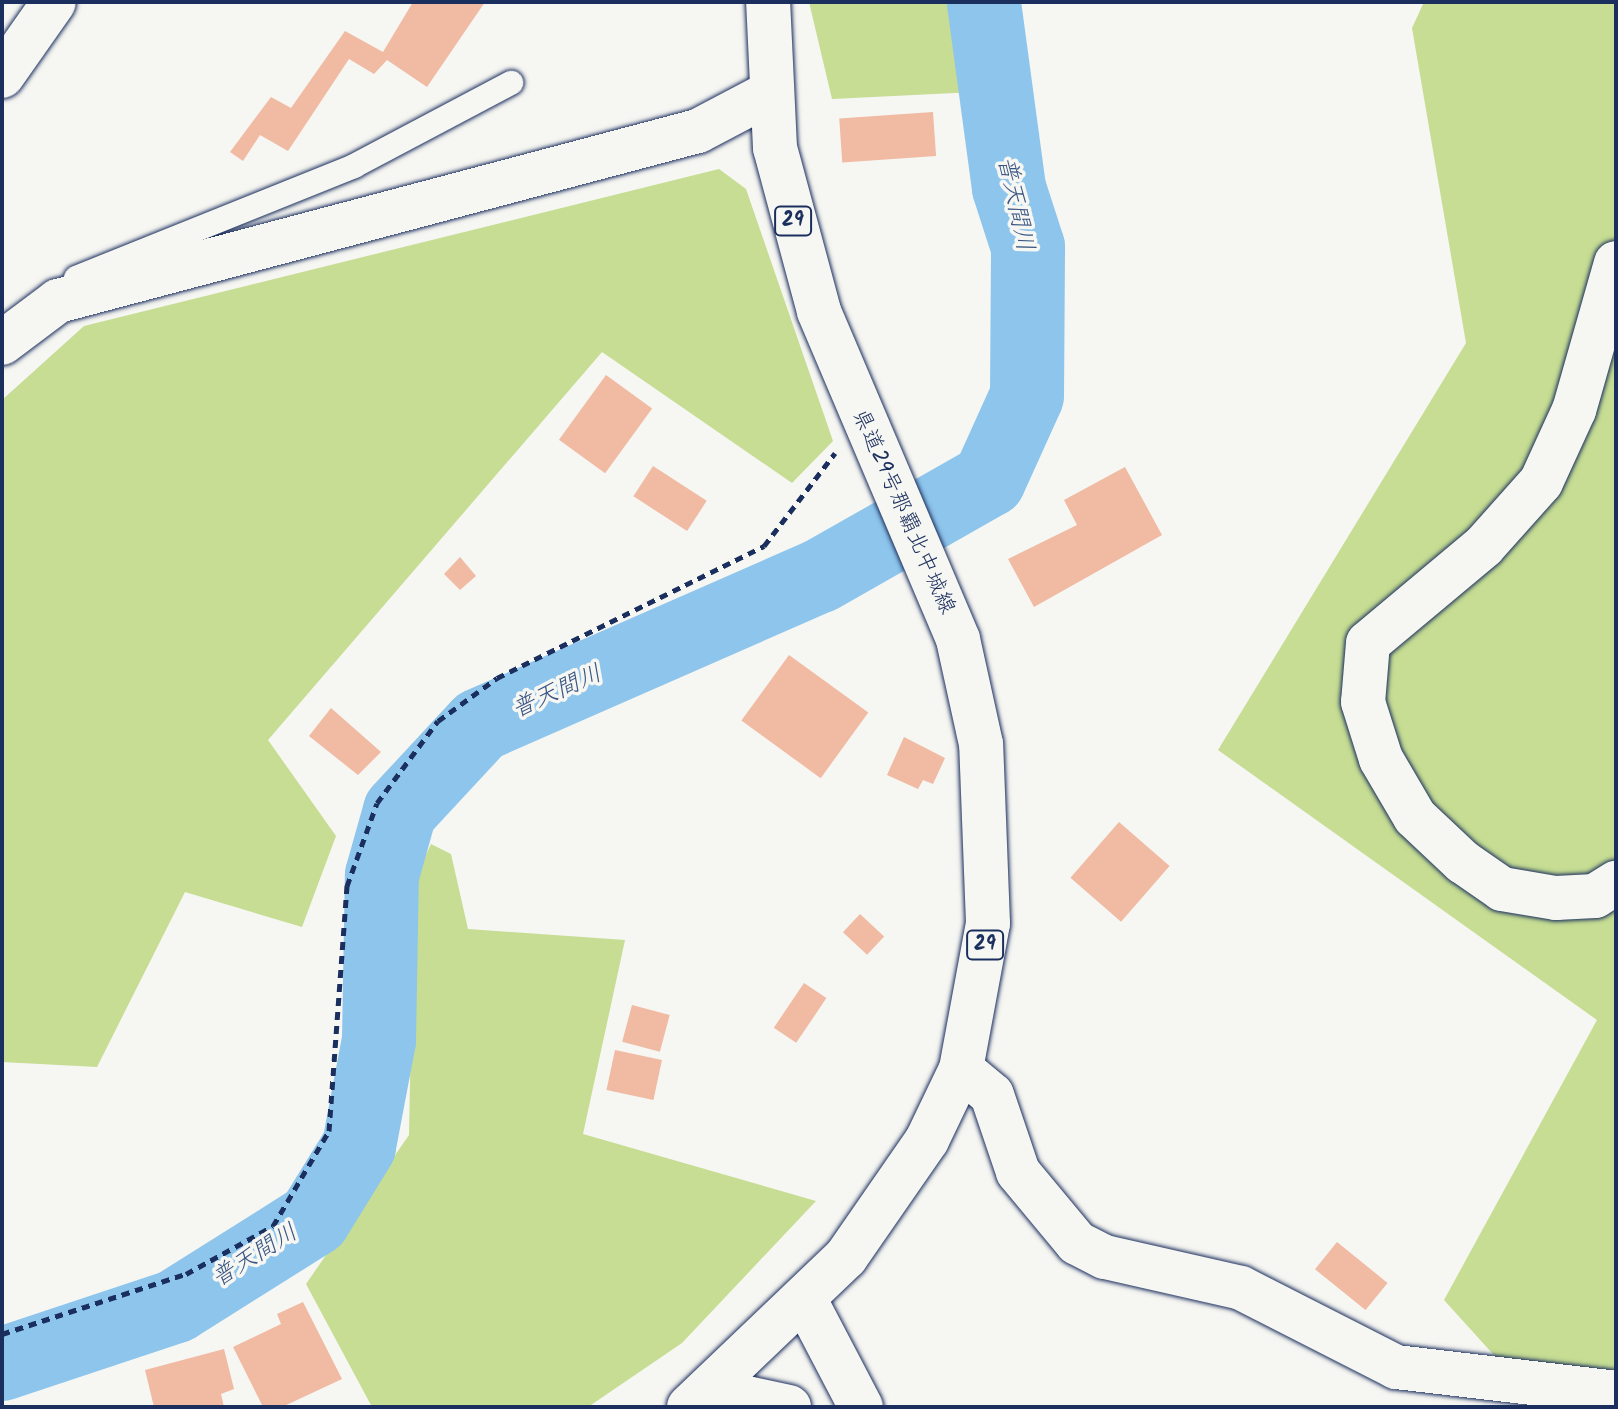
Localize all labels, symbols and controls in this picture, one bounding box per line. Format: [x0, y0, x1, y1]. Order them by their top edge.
water label: 普天間川 [991, 154, 1039, 254]
road number: 29 [773, 205, 813, 237]
street label: 県道29号那覇北中城線 [846, 405, 960, 619]
water label: 普天間川 [507, 659, 607, 725]
road number: 29 [965, 929, 1005, 961]
water label: 普天間川 [207, 1218, 303, 1294]

